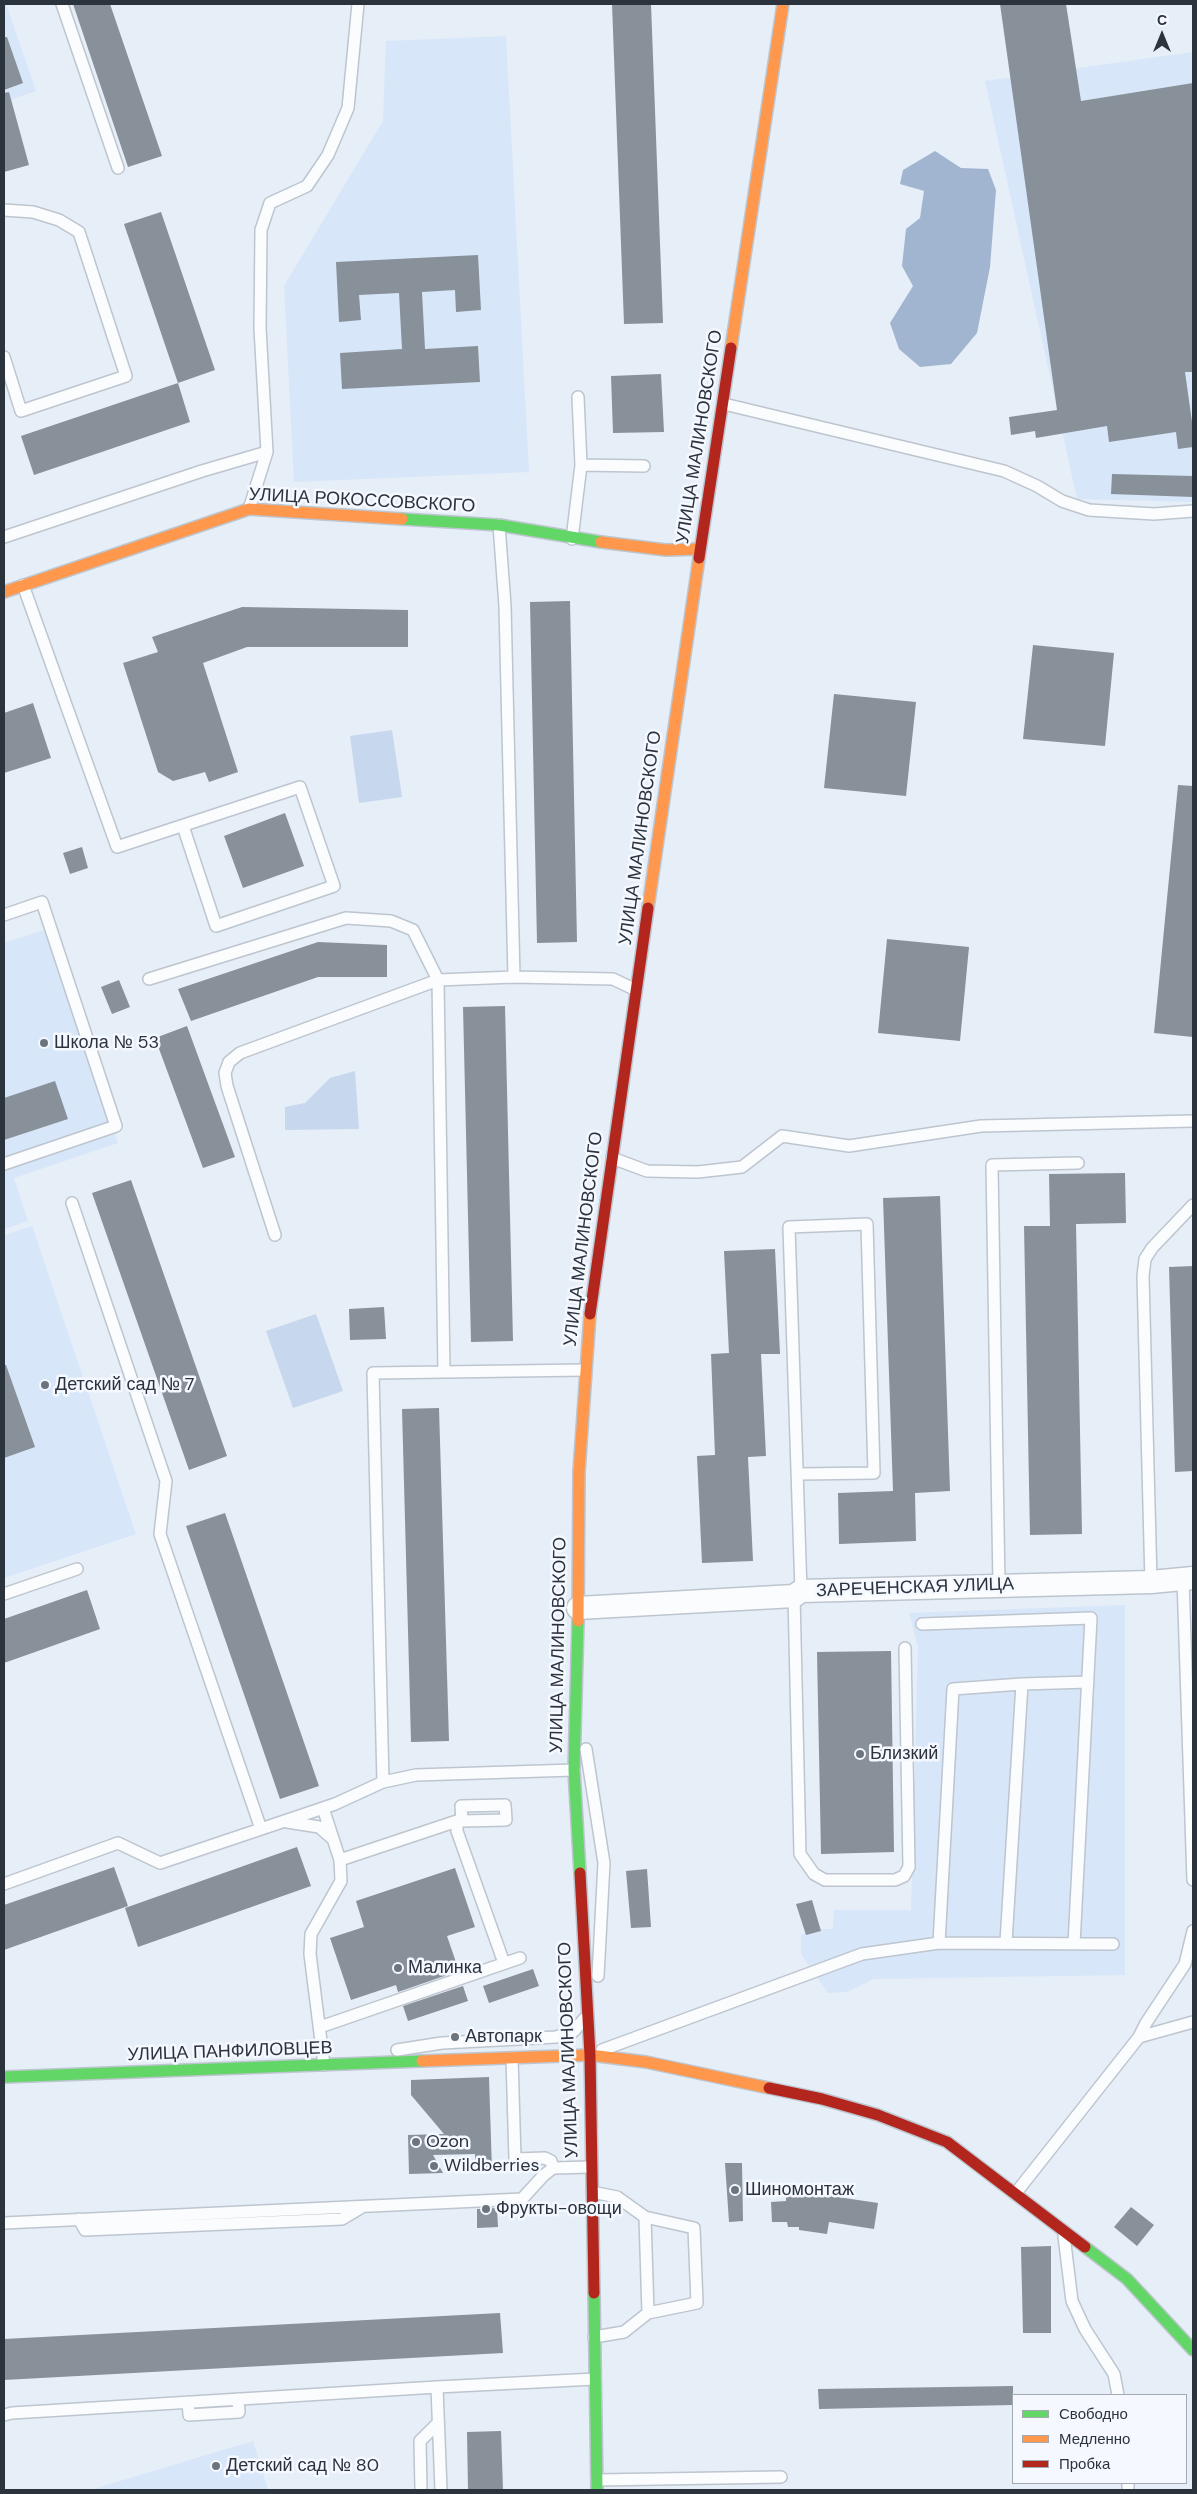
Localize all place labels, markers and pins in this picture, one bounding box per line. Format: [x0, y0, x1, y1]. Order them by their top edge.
place label: Школа № 53 [54, 1032, 159, 1054]
marker: Школа № 53 [38, 1037, 50, 1049]
place label: Детский сад № 7 [55, 1374, 194, 1396]
marker: Детский сад № 7 [39, 1379, 51, 1391]
place label: Близкий [870, 1743, 938, 1765]
marker: Близкий [854, 1748, 866, 1760]
place label: Малинка [408, 1957, 482, 1979]
marker: Малинка [392, 1962, 404, 1974]
place label: Автопарк [465, 2026, 542, 2048]
marker: Автопарк [449, 2031, 461, 2043]
place label: Ozon [426, 2131, 469, 2153]
marker: Ozon [410, 2136, 422, 2148]
place label: Wildberries [444, 2155, 539, 2177]
marker: Wildberries [428, 2160, 440, 2172]
place label: Шиномонтаж [745, 2179, 854, 2201]
marker: Шиномонтаж [729, 2184, 741, 2196]
place label: Фрукты-овощи [496, 2198, 622, 2220]
marker: Фрукты-овощи [480, 2203, 492, 2215]
place label: Детский сад № 80 [226, 2455, 379, 2477]
marker: Детский сад № 80 [210, 2460, 222, 2472]

